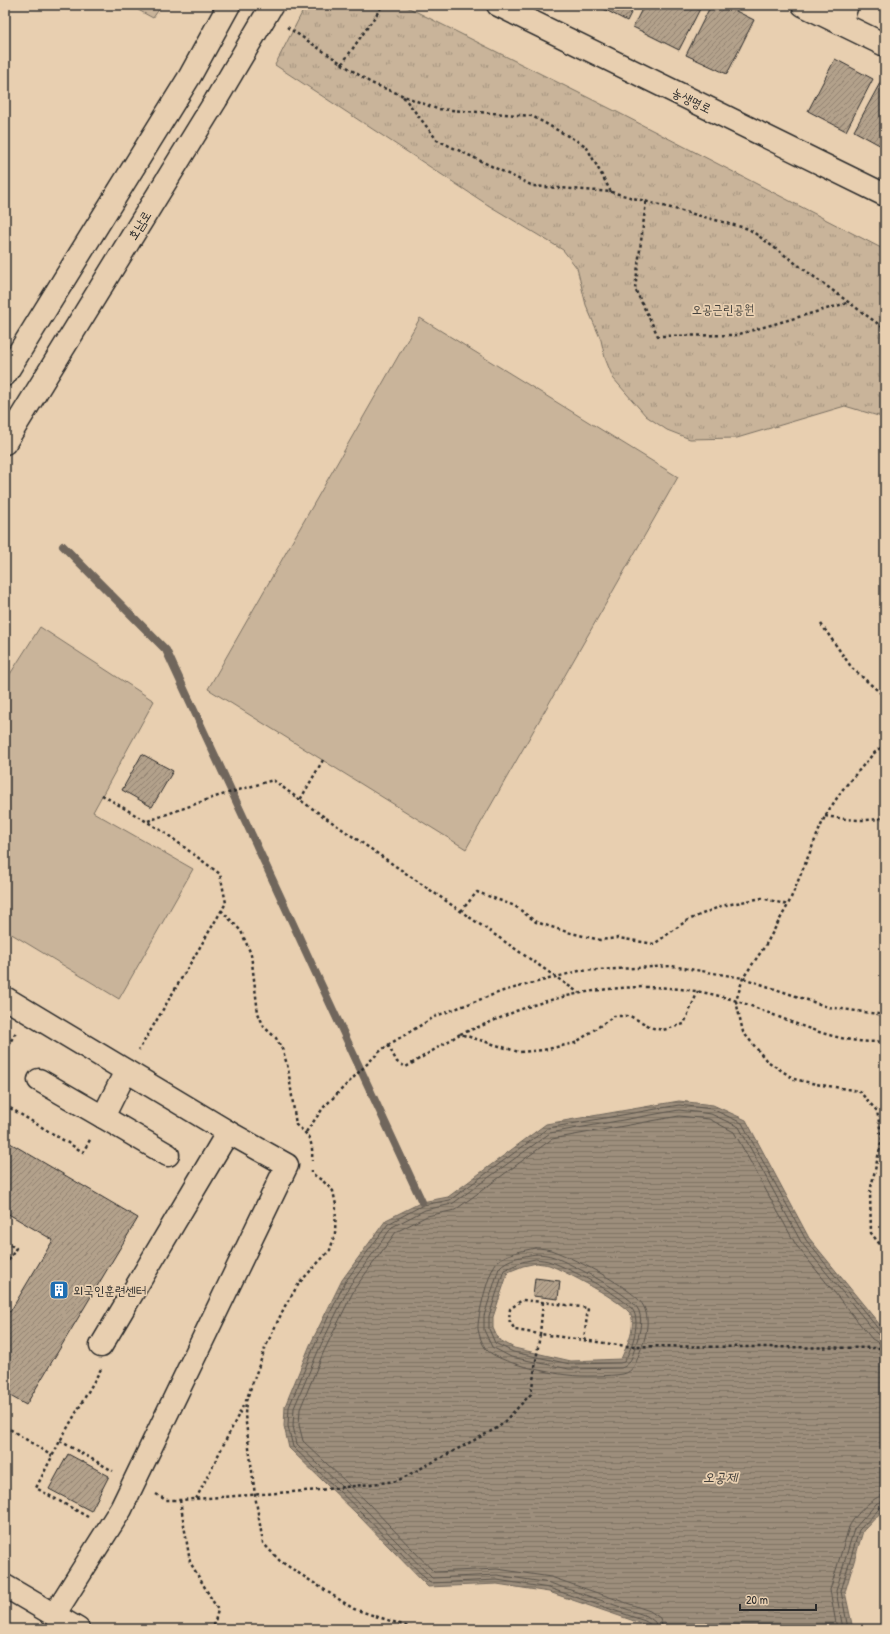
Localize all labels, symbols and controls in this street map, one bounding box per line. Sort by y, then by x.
street label: 농생명로 [669,83,715,117]
street label: 호남로 [123,207,155,243]
park label: 오공근린공원 [692,300,754,318]
building icon: 외국인훈련센터 [48,1279,70,1301]
place label: 외국인훈련센터 [73,1281,146,1299]
water label: 오공제 [703,1467,739,1486]
scale bar [740,1586,816,1612]
text: 20 m [746,1591,768,1608]

